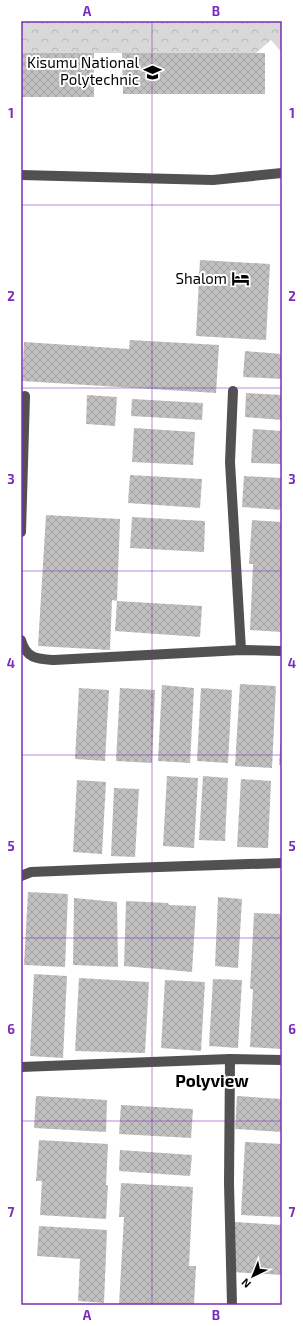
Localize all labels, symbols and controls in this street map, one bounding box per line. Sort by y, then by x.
text: A [83,3,92,19]
text: B [212,3,220,19]
place label: Kisumu National Polytechnic [27,53,140,88]
school or university icon: Kisumu National Polytechnic [142,62,162,82]
text: 1 [8,105,14,121]
text: 1 [289,105,295,121]
place label: Shalom [176,269,227,287]
hotel icon: Shalom [230,269,250,289]
text: 2 [7,288,15,304]
text: 2 [288,288,296,304]
text: 3 [7,471,15,487]
text: 3 [288,471,296,487]
text: 4 [7,655,15,671]
text: 4 [288,655,296,671]
text: 5 [7,838,15,854]
text: 5 [288,838,296,854]
text: 6 [7,1021,15,1037]
text: 6 [288,1021,296,1037]
district label: Polyview [175,1070,249,1091]
text: 7 [8,1204,15,1220]
text: 7 [289,1204,296,1220]
north arrow [233,1256,273,1296]
text: N [238,1276,253,1291]
text: A [83,1307,92,1323]
text: B [212,1307,220,1323]

